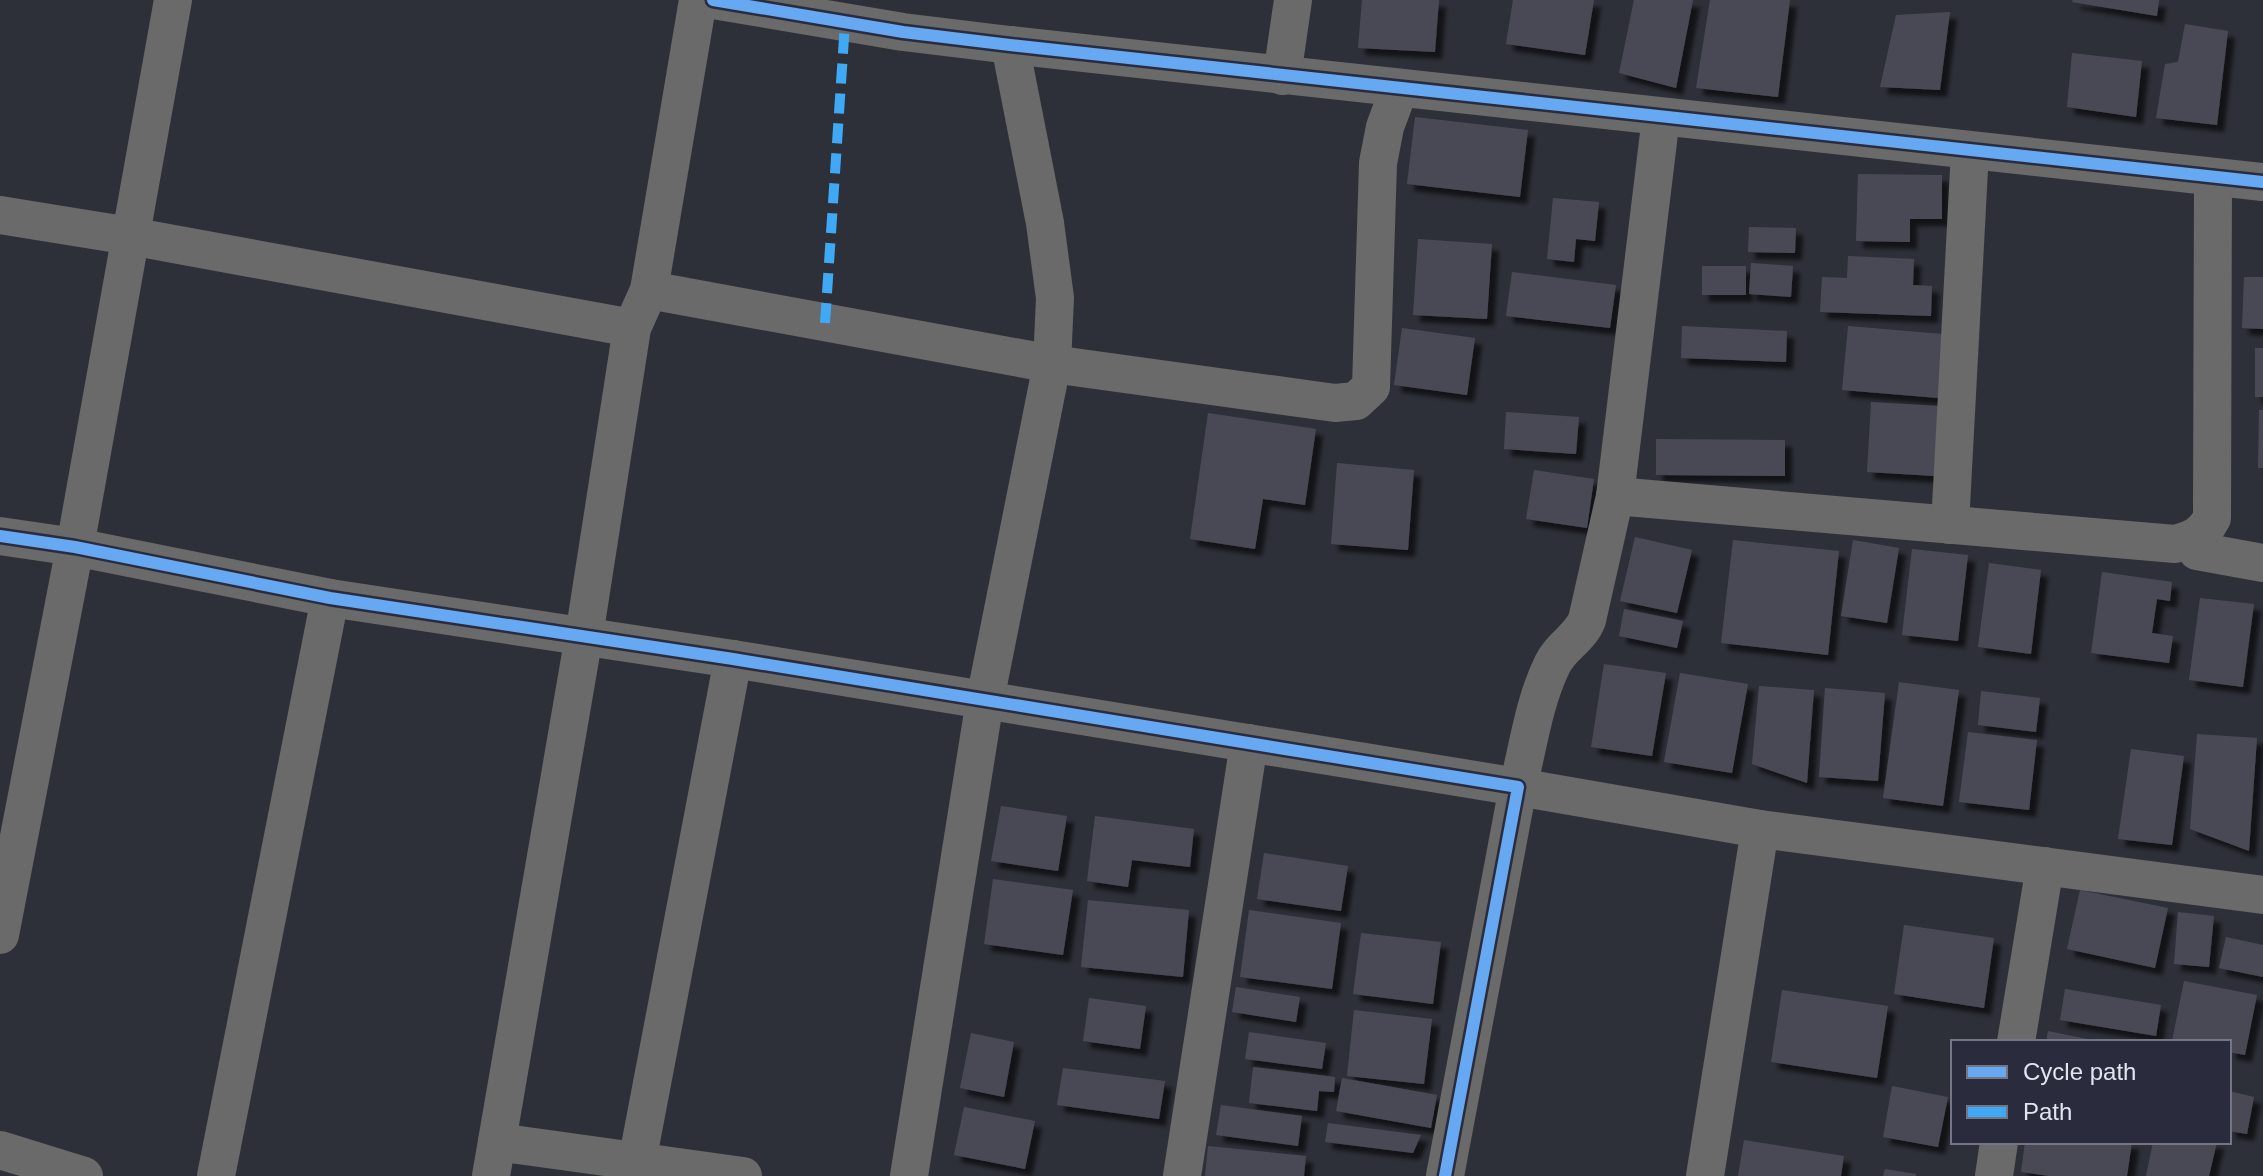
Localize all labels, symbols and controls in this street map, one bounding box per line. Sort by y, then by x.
legend [1951,1040,2231,1144]
text: Cycle path [2023,1058,2136,1085]
text: Path [2023,1098,2072,1125]

